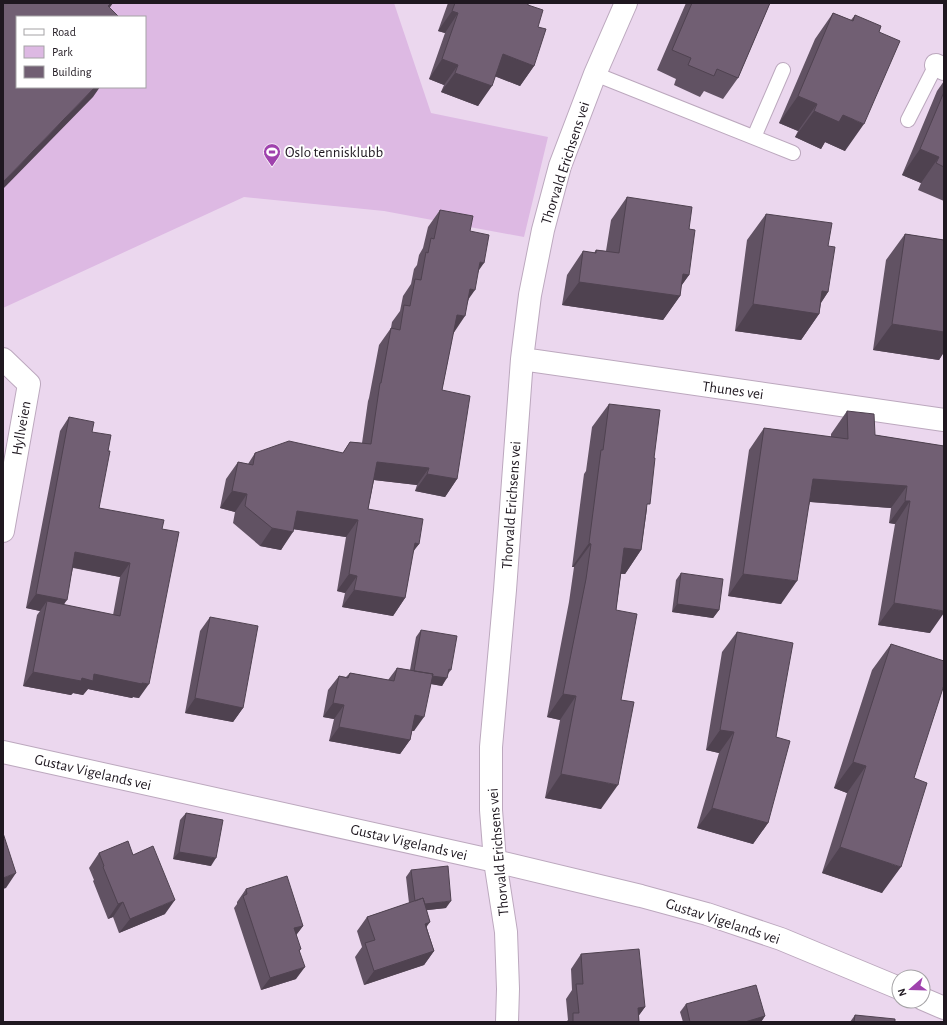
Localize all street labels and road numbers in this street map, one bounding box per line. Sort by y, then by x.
street label: Thorvald Erichsens vei [539,100,592,226]
street label: Thunes vei [701,379,765,402]
street label: Hyllveien [9,400,34,456]
street label: Thorvald Erichsens vei [500,441,523,570]
street label: Gustav Vigelands vei [33,752,153,793]
street label: Thorvald Erichsens vei [485,787,512,917]
street label: Gustav Vigelands vei [349,822,469,863]
street label: Gustav Vigelands vei [664,896,782,947]

